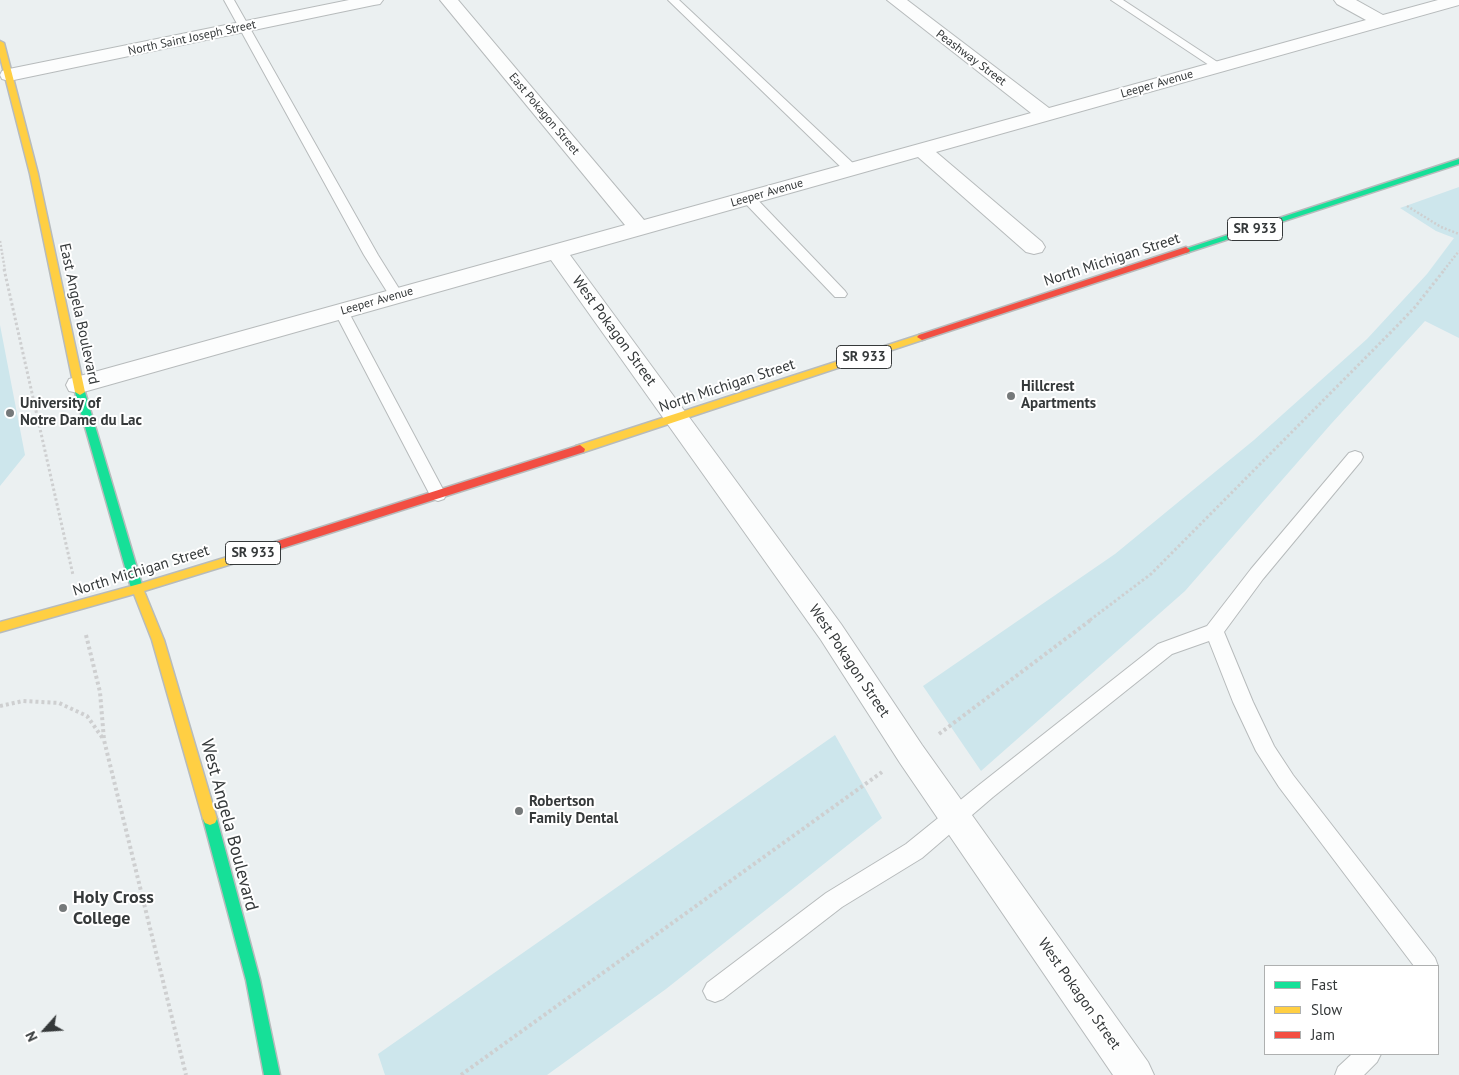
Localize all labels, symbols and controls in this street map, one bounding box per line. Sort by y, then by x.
street label: North Saint Joseph Street [127,17,257,59]
street label: Peashway Street [933,27,1009,89]
street label: Leeper Avenue [1119,67,1195,101]
street label: East Pokagon Street [506,70,582,158]
street label: Leeper Avenue [729,176,805,210]
road number: SR 933 [1228,218,1282,240]
street label: North Michigan Street [1042,230,1182,290]
street label: East Angela Boulevard [55,242,103,386]
street label: West Pokagon Street [568,272,660,390]
street label: Leeper Avenue [339,284,415,318]
road number: SR 933 [836,346,892,368]
street label: North Michigan Street [657,356,797,416]
place label: Hillcrest Apartments [1021,378,1096,413]
marker: Hillcrest Apartments [1005,390,1017,402]
place label: University of Notre Dame du Lac [20,395,142,430]
marker: University of Notre Dame du Lac [4,407,16,419]
street label: North Michigan Street [71,542,211,600]
road number: SR 933 [226,542,280,564]
street label: West Pokagon Street [805,601,893,721]
street label: West Angela Boulevard [196,737,262,913]
place label: Robertson Family Dental [529,793,618,828]
marker: Robertson Family Dental [513,805,525,817]
place label: Holy Cross College [73,887,154,930]
marker: Holy Cross College [57,902,69,914]
street label: West Pokagon Street [1034,935,1124,1053]
legend [1264,965,1439,1055]
text: Fast [1311,975,1338,994]
text: Slow [1311,1000,1342,1019]
north arrow [20,1005,70,1055]
text: Jam [1311,1025,1335,1044]
text: N [21,1029,42,1045]

